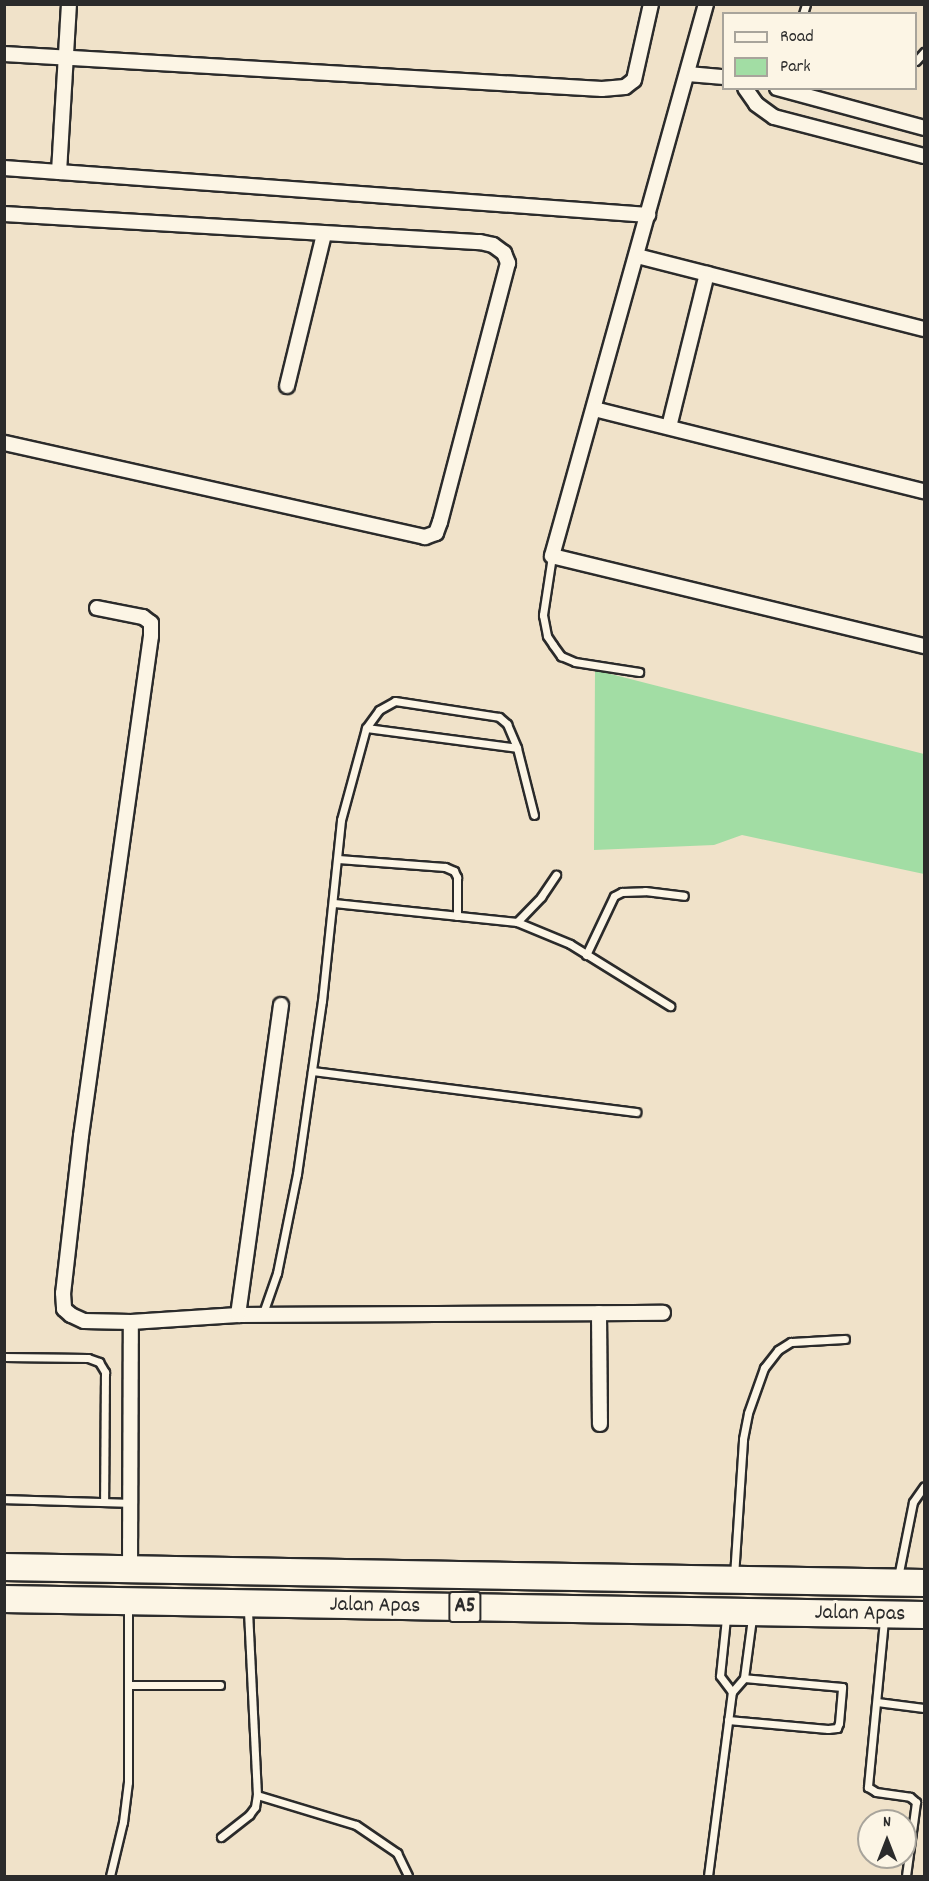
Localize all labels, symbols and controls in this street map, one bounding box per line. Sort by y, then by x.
legend [722,12,917,90]
text: Road [780,25,814,50]
text: Park [780,55,811,80]
road number: A5 [447,1589,483,1625]
street label: Jalan Apas [329,1592,421,1620]
street label: Jalan Apas [814,1600,906,1628]
north arrow [857,1809,917,1869]
text: N [883,1811,891,1834]

